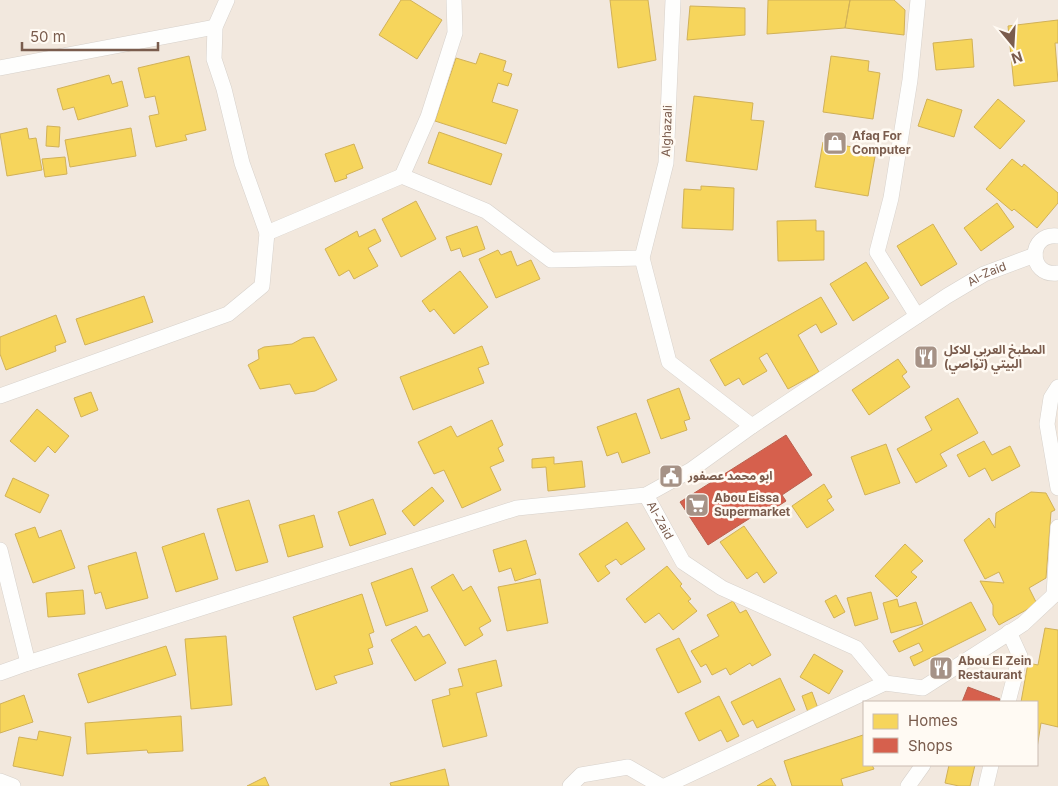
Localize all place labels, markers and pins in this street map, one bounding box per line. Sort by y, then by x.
place label: Afaq For Computer [852,128,911,157]
shop icon: Afaq For Computer [822,130,848,156]
place label: المطبخ العربي للاكل البيتي (تواصي) [944,342,1045,374]
restaurant icon: المطبخ العربي للاكل البيتي (تواصي) [913,344,939,370]
public building icon: ابو محمد عصفور [658,463,684,489]
place label: ابو محمد عصفور [687,468,773,483]
place label: Abou Eissa Supermarket [714,490,791,519]
supermarket icon: Abou Eissa Supermarket [684,492,710,518]
place label: Abou El Zein Restaurant [958,653,1031,682]
restaurant icon: Abou El Zein Restaurant [928,655,954,681]

